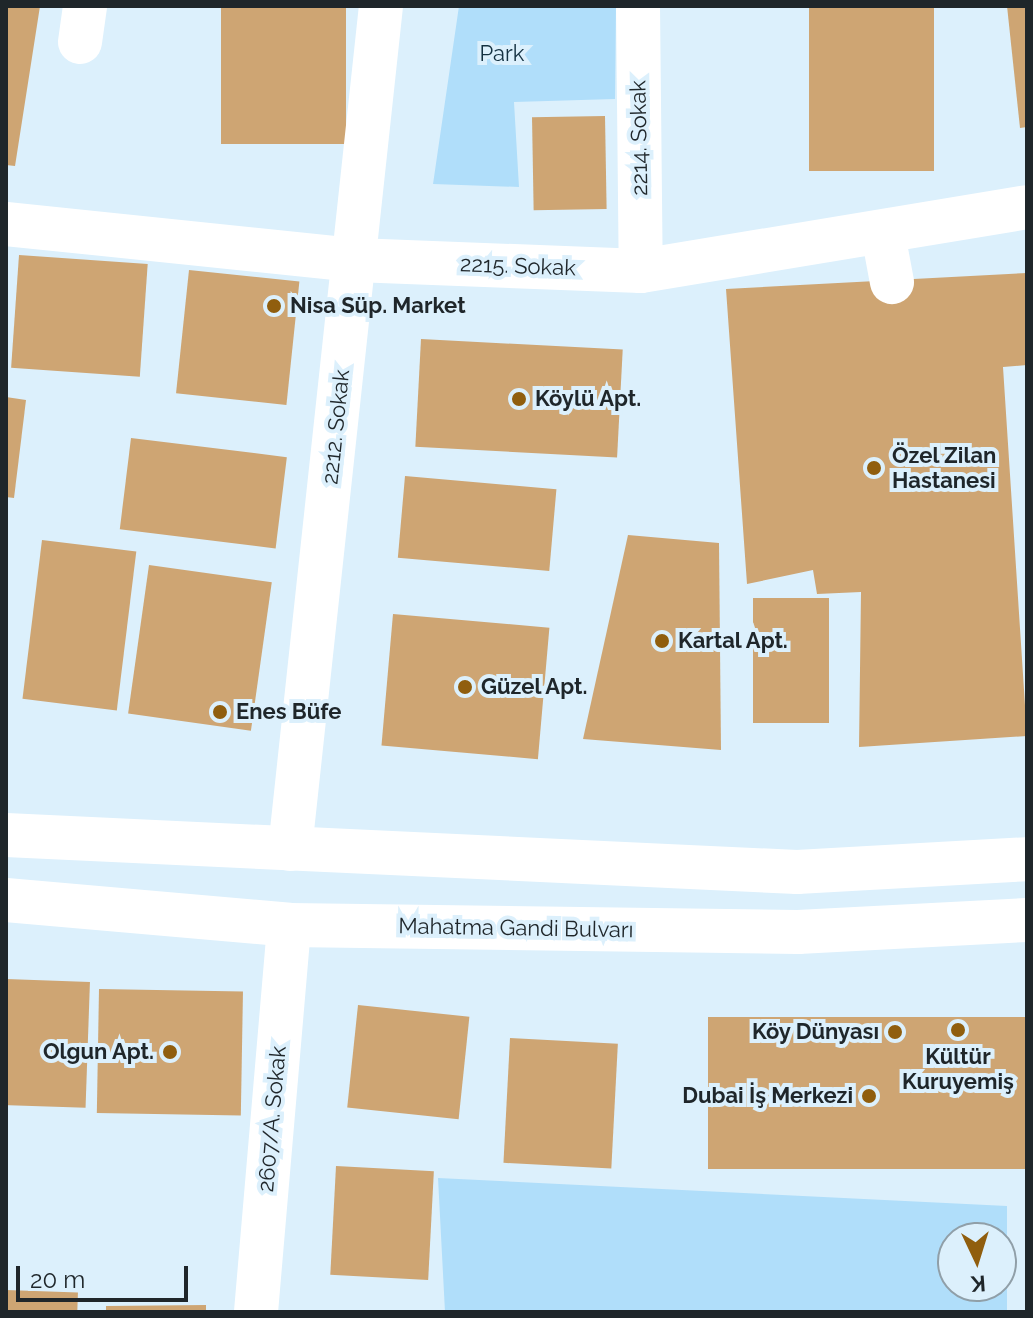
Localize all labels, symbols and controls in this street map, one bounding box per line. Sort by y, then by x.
park label: Park [480,41,524,67]
street label: 2214. Sokak [625,80,653,196]
street label: 2215. Sokak [460,251,576,281]
place label: Nisa Süp. Market [290,293,466,319]
marker: Nisa Süp. Market [265,297,283,315]
street label: 2212. Sokak [317,368,355,486]
place label: Köylü Apt. [535,386,642,412]
marker: Köylü Apt. [510,390,528,408]
place label: Özel Zilan Hastanesi [892,442,997,494]
marker: Özel Zilan Hastanesi [863,457,885,479]
place label: Kartal Apt. [678,628,789,654]
marker: Kartal Apt. [653,632,671,650]
place label: Güzel Apt. [481,674,589,700]
marker: Güzel Apt. [456,678,474,696]
place label: Enes Büfe [236,699,341,725]
marker: Enes Büfe [211,703,229,721]
street label: Mahatma Gandi Bulvarı [398,913,634,943]
place label: Köy Dünyası [751,1019,879,1045]
marker: Kültür Kuruyemiş [949,1021,967,1039]
marker: Köy Dünyası [886,1023,904,1041]
place label: Olgun Apt. [42,1039,154,1065]
marker: Olgun Apt. [161,1043,179,1061]
place label: Kültür Kuruyemiş [902,1043,1014,1094]
street label: 2607/A. Sokak [252,1045,292,1193]
place label: Dubai İş Merkezi [682,1083,853,1109]
marker: Dubai İş Merkezi [860,1087,878,1105]
north arrow [937,1222,1017,1302]
scale bar [20,1250,192,1300]
text: 20 m [30,1265,85,1294]
text: K [970,1270,987,1297]

